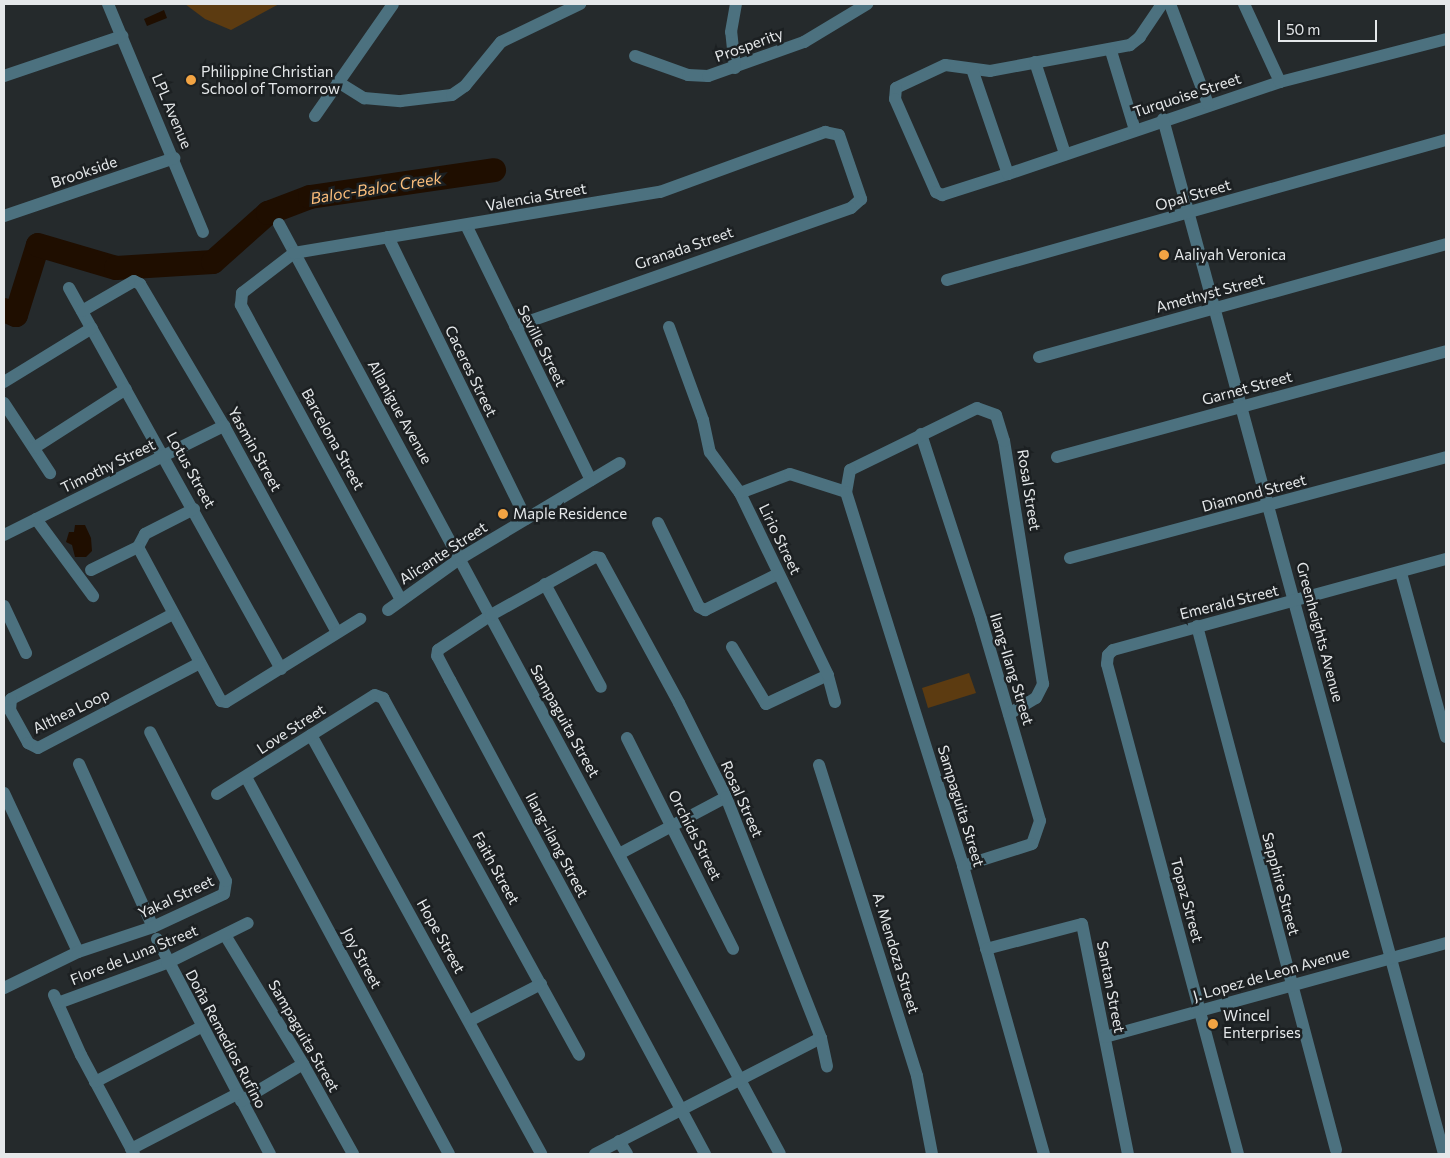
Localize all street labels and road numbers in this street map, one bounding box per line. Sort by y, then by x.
street label: Prosperity [712,24,786,66]
street label: Turquoise Street [1131,69,1243,121]
street label: LPL Avenue [148,71,196,151]
street label: Brookside [49,152,119,192]
street label: Opal Street [1153,176,1233,214]
street label: Valencia Street [484,179,588,215]
street label: Granada Street [632,223,736,273]
street label: Amethyst Street [1154,270,1266,316]
street label: Seville Street [514,302,570,390]
street label: Caceres Street [441,322,501,420]
street label: Allanigue Avenue [364,357,436,467]
street label: Garnet Street [1200,367,1294,409]
street label: Barcelona Street [298,385,368,493]
street label: Yasmin Street [224,404,286,494]
street label: Lotus Street [163,429,219,511]
street label: Timothy Street [58,435,158,497]
street label: Rosal Street [1014,448,1044,532]
street label: Diamond Street [1200,470,1308,516]
street label: Lirio Street [755,501,805,577]
street label: Alicante Street [396,518,490,588]
street label: Greenheights Avenue [1293,560,1347,704]
street label: Emerald Street [1178,581,1280,623]
street label: Ilang-Ilang Street [986,611,1038,727]
street label: Sampaguita Street [527,662,603,780]
street label: Althea Loop [30,685,112,737]
street label: Love Street [253,700,329,758]
street label: Sampaguita Street [934,743,988,869]
street label: Rosal Street [717,758,767,840]
street label: Orchids Street [665,787,725,883]
street label: Ilang-ilang Street [522,790,592,900]
street label: Faith Street [469,829,523,907]
street label: Sapphire Street [1259,831,1303,937]
street label: Topaz Street [1167,856,1207,944]
street label: Yakal Street [135,872,217,922]
street label: A. Mendoza Street [869,890,923,1016]
street label: Hope Street [413,896,469,976]
street label: Flore de Luna Street [68,921,200,989]
street label: Joy Street [339,925,385,991]
street label: Santan Street [1093,940,1129,1034]
street label: J. Lopez de Leon Avenue [1191,943,1351,1005]
street label: Doña Remedios Rufino [182,967,270,1111]
street label: Sampaguita Street [265,977,343,1095]

